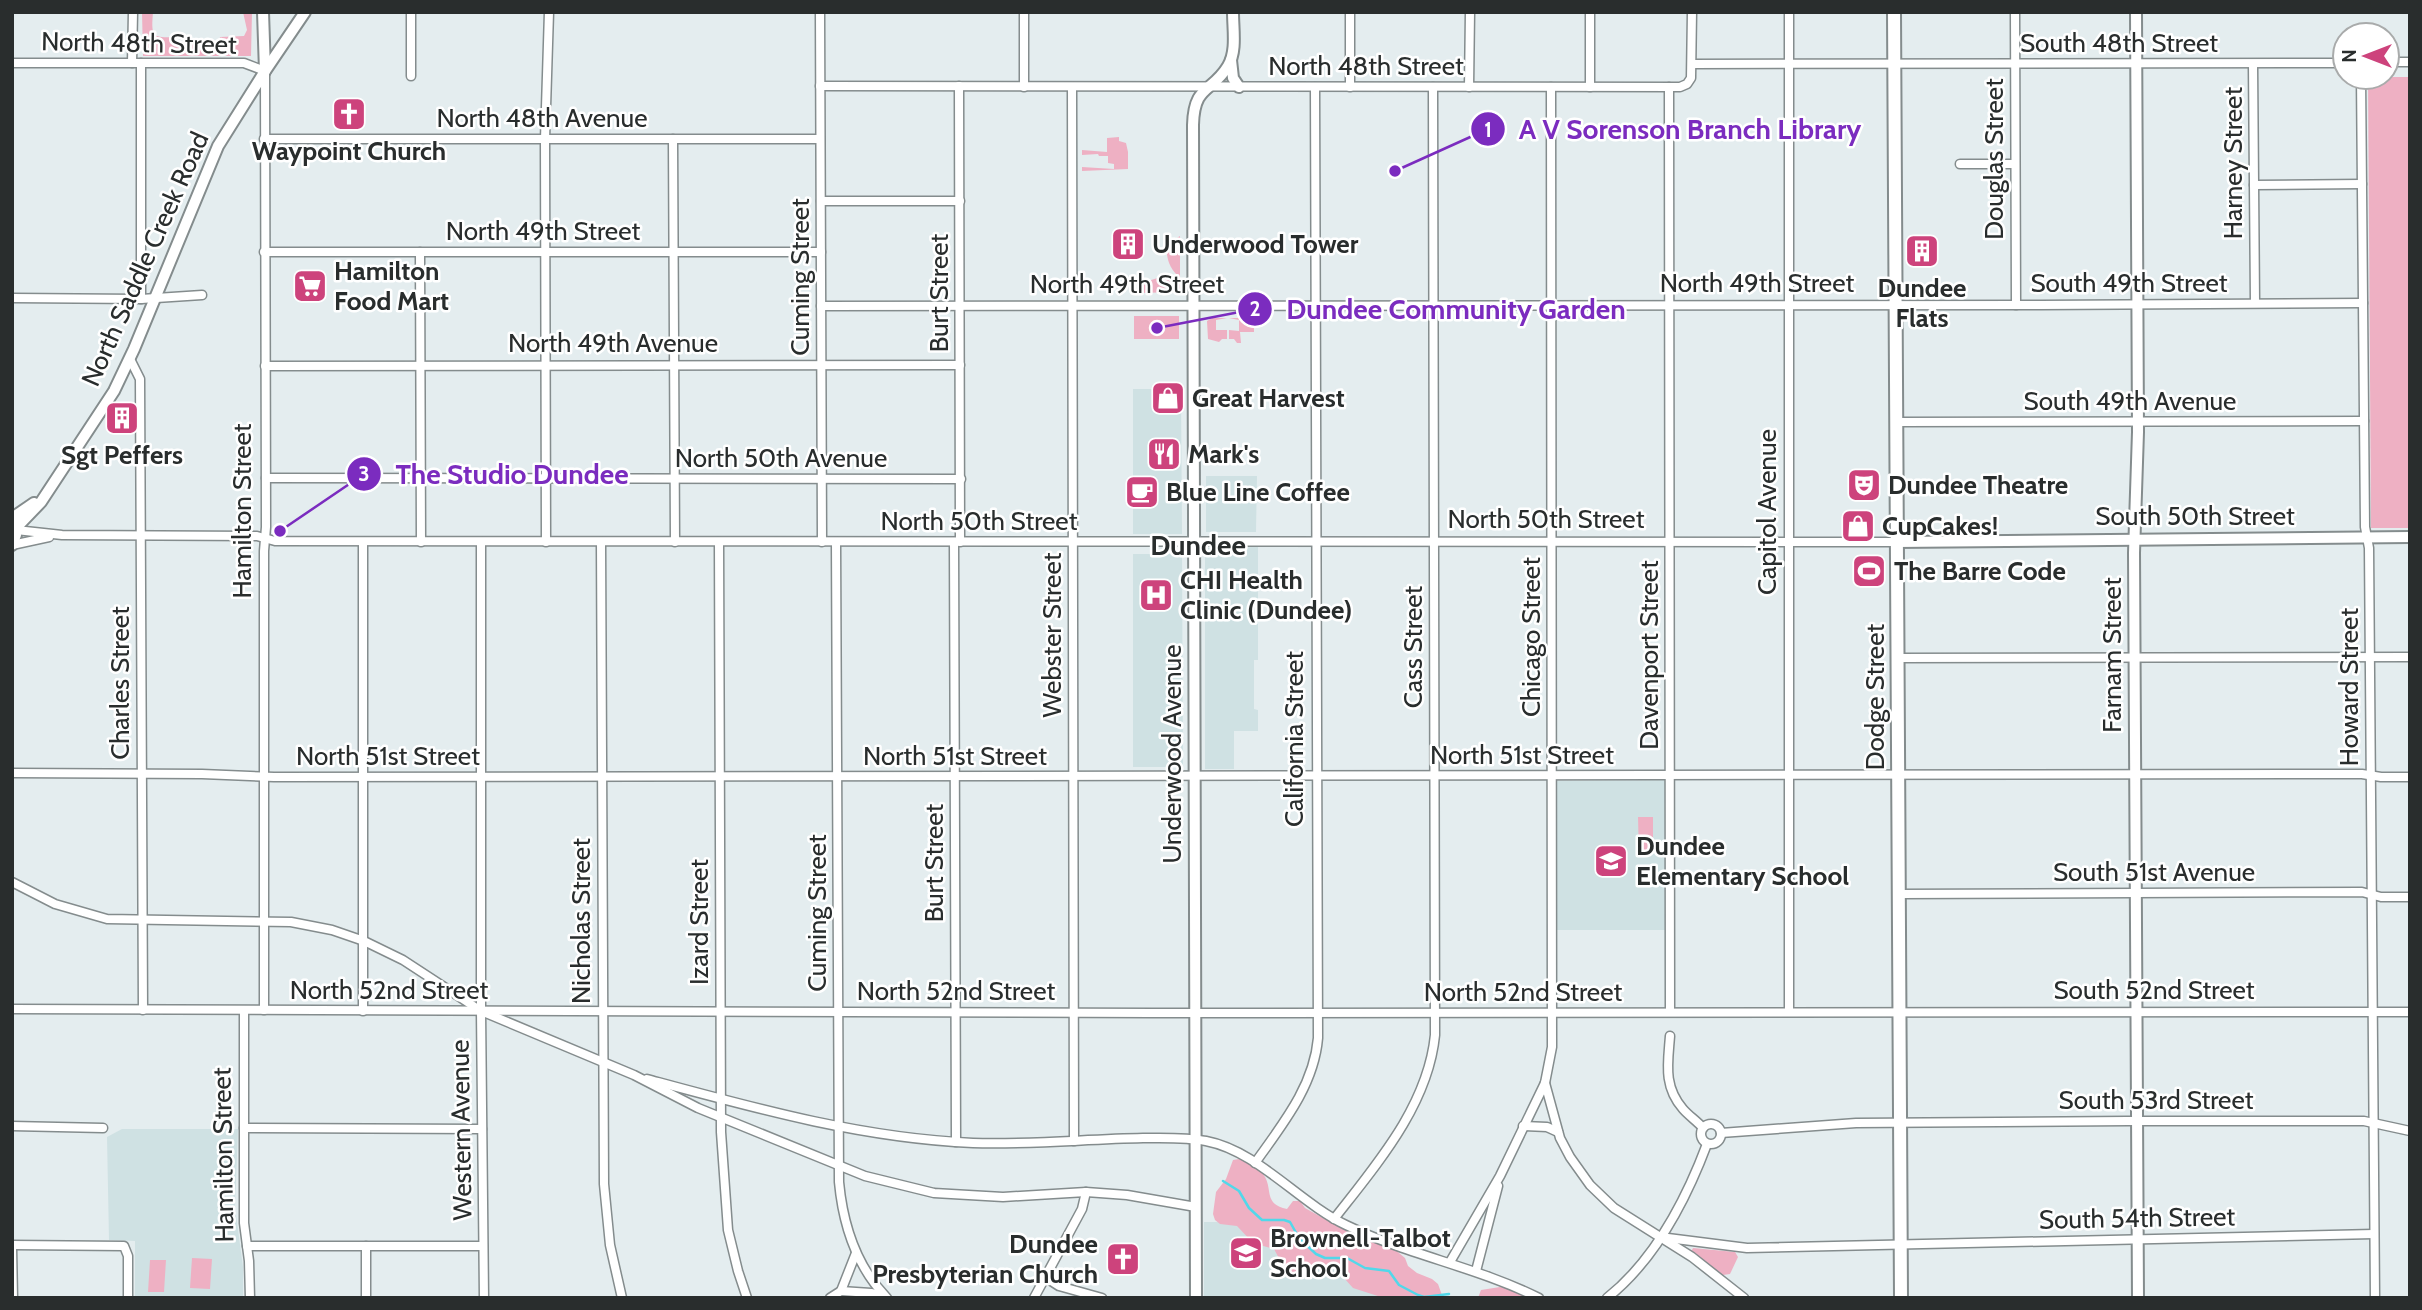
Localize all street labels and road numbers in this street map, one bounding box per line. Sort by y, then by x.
street label: North 48th Street [41,25,237,61]
street label: South 48th Street [2020,27,2218,59]
street label: North 48th Street [1268,50,1464,82]
street label: Douglas Street [1978,78,2010,240]
street label: Harney Street [2217,87,2249,239]
street label: North 48th Avenue [436,102,648,134]
street label: North Saddle Creek Road [74,127,216,391]
street label: Cuming Street [784,198,816,356]
street label: North 49th Street [446,215,640,247]
street label: Burt Street [923,233,955,352]
street label: North 49th Street [1660,267,1854,299]
street label: South 49th Street [2030,267,2228,299]
street label: North 49th Street [1030,268,1224,300]
street label: North 49th Avenue [508,327,718,359]
street label: South 49th Avenue [2024,385,2236,417]
street label: Hamilton Street [226,423,258,599]
street label: Capitol Avenue [1751,429,1783,595]
street label: North 50th Avenue [675,442,887,474]
street label: South 50th Street [2095,500,2295,532]
street label: North 50th Street [1448,503,1645,535]
street label: North 50th Street [881,505,1078,537]
street label: Webster Street [1036,552,1068,717]
street label: Chicago Street [1515,557,1547,717]
street label: Davenport Street [1633,560,1665,750]
street label: Farnam Street [2096,577,2128,733]
street label: Cass Street [1397,585,1429,708]
street label: Charles Street [104,606,136,760]
street label: Howard Street [2333,608,2365,766]
street label: Dodge Street [1859,624,1891,770]
street label: Underwood Avenue [1156,645,1188,863]
street label: California Street [1278,651,1310,827]
street label: North 51st Street [1430,739,1614,771]
street label: North 51st Street [296,740,480,772]
street label: North 51st Street [863,740,1047,772]
street label: Burt Street [918,803,950,922]
street label: Cuming Street [801,834,833,992]
street label: Nicholas Street [565,838,597,1004]
street label: South 51st Avenue [2053,856,2255,888]
street label: Izard Street [683,859,715,985]
street label: North 52nd Street [290,974,488,1006]
street label: South 52nd Street [2053,974,2255,1006]
street label: North 52nd Street [857,975,1055,1007]
street label: North 52nd Street [1424,976,1622,1008]
street label: Western Avenue [443,1039,479,1221]
street label: Hamilton Street [205,1067,241,1243]
street label: South 53rd Street [2059,1084,2254,1116]
street label: South 54th Street [2039,1200,2236,1236]

